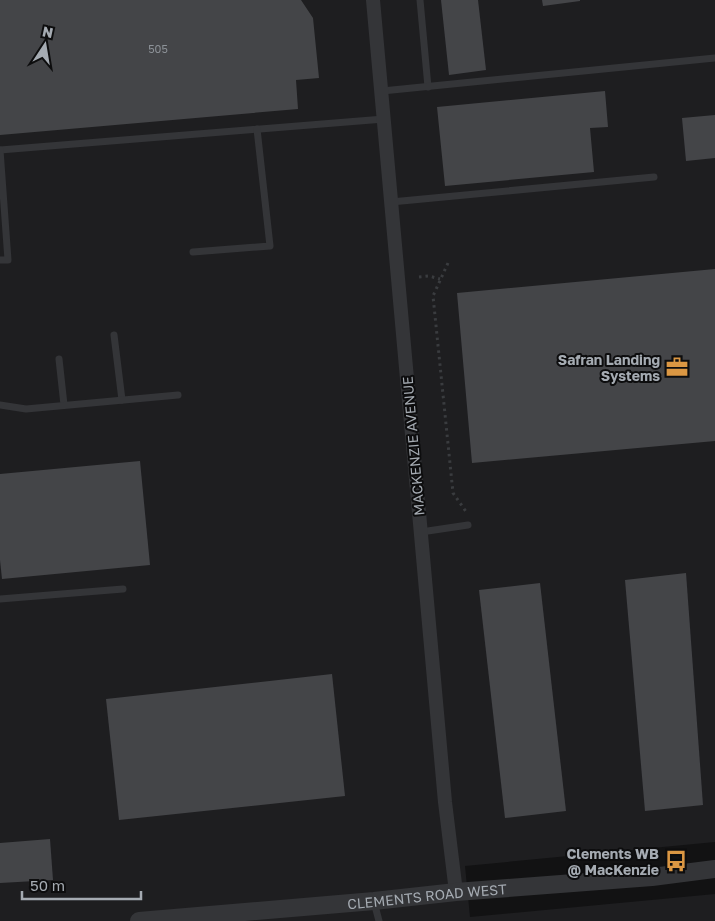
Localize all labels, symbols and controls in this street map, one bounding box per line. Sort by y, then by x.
north arrow [20,20,70,70]
text: N [41,22,55,41]
house number: 505 [148,42,168,55]
place label: Safran Landing Systems [558,351,660,384]
office icon: Safran Landing Systems [664,354,690,380]
street label: MACKENZIE AVENUE [398,376,428,516]
place label: Clements WB @ MacKenzie [566,845,659,878]
bus stop icon: Clements WB @ MacKenzie [663,848,689,874]
scale bar [22,868,141,900]
text: 50 m [30,876,65,894]
street label: CLEMENTS ROAD WEST [346,880,508,912]

